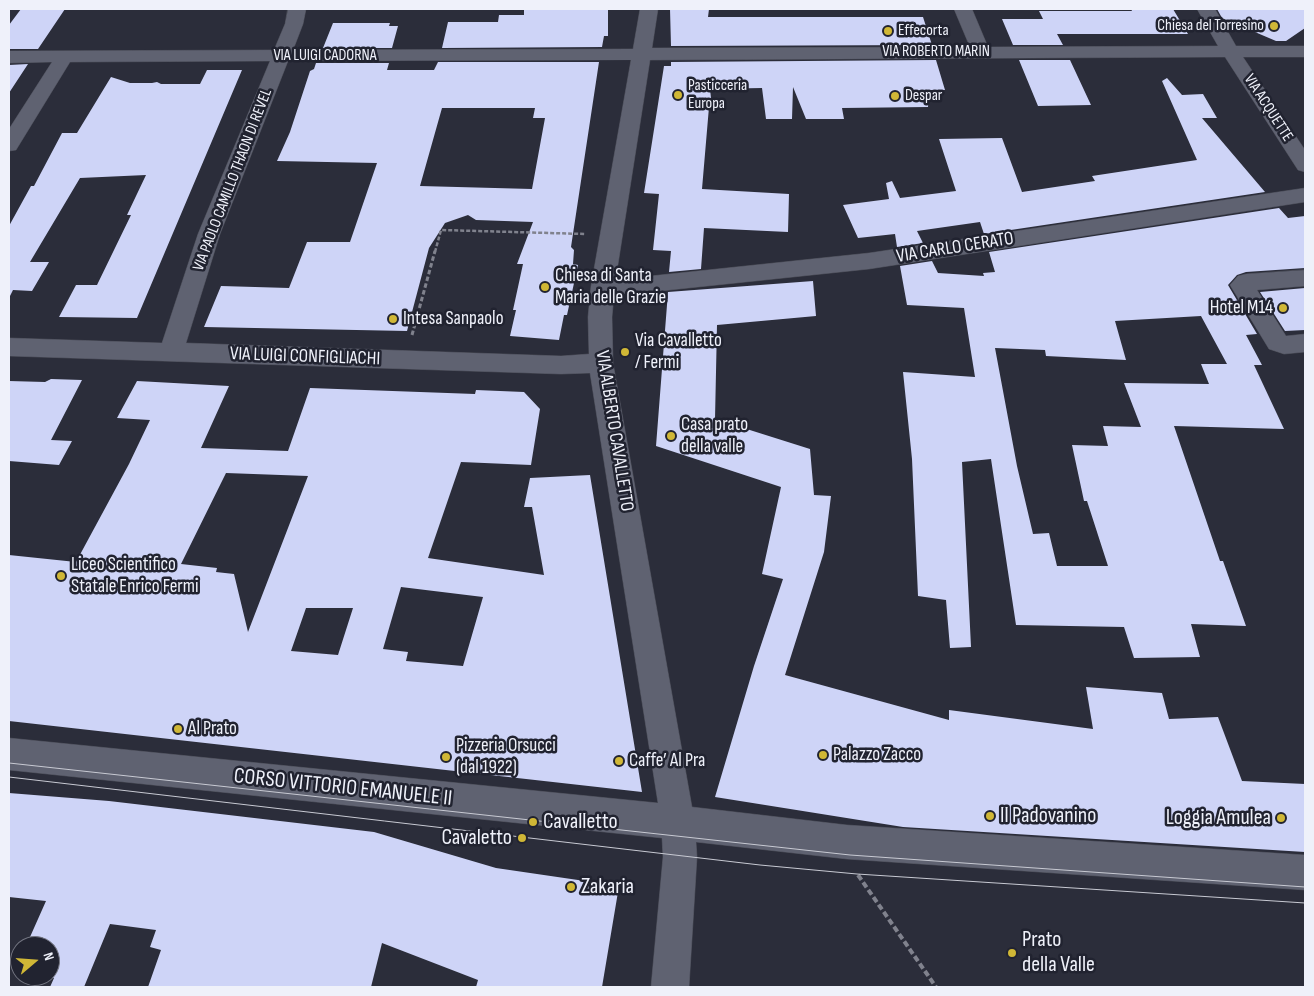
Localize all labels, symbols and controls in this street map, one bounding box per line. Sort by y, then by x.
place label: Chiesa del Torresino [1157,16,1264,36]
marker: Chiesa del Torresino [1268,20,1280,32]
place label: Effecorta [898,21,949,41]
marker: Effecorta [882,25,894,37]
street label: VIA ROBERTO MARIN [882,42,990,62]
street label: VIA LUIGI CADORNA [273,46,377,66]
street label: VIA ACQUETTE [1239,71,1297,145]
place label: Pasticceria Europa [688,76,747,114]
street label: VIA PAOLO CAMILLO THAON DI REVEL [189,86,277,274]
place label: Despar [905,86,942,106]
marker: Pasticceria Europa [672,89,684,101]
marker: Despar [889,90,901,102]
street label: VIA CARLO CERATO [895,227,1015,269]
place label: Chiesa di Santa Maria delle Grazie [555,265,666,309]
marker: Chiesa di Santa Maria delle Grazie [539,281,551,293]
place label: Hotel M14 [1210,297,1273,319]
marker: Hotel M14 [1277,302,1289,314]
place label: Intesa Sanpaolo [403,308,504,330]
marker: Intesa Sanpaolo [387,313,399,325]
place label: Via Cavalletto / Fermi [635,330,722,374]
street label: VIA LUIGI CONFIGLIACHI [229,343,381,371]
marker: Via Cavalletto / Fermi [619,346,631,358]
street label: VIA ALBERTO CAVALLETTO [590,349,638,513]
place label: Casa prato della valle [681,414,748,458]
marker: Casa prato della valle [665,430,677,442]
place label: Liceo Scientifico Statale Enrico Fermi [71,554,198,598]
marker: Liceo Scientifico Statale Enrico Fermi [55,570,67,582]
place label: Al Prato [188,718,237,740]
marker: Al Prato [172,723,184,735]
place label: Pizzeria Orsucci (dal 1922) [456,735,556,779]
place label: Palazzo Zacco [833,744,921,766]
marker: Palazzo Zacco [817,749,829,761]
place label: Caffe’ Al Pra [629,750,705,772]
marker: Pizzeria Orsucci (dal 1922) [440,751,452,763]
marker: Caffe’ Al Pra [613,755,625,767]
street label: CORSO VITTORIO EMANUELE II [233,763,453,813]
place label: Il Padovanino [1000,803,1096,829]
place label: Loggia Amulea [1166,805,1271,831]
place label: Cavalletto [543,809,618,835]
marker: Il Padovanino [984,810,996,822]
marker: Loggia Amulea [1275,812,1287,824]
marker: Cavalletto [527,816,539,828]
place label: Cavaletto [442,825,512,851]
marker: Cavaletto [516,832,528,844]
place label: Zakaria [581,874,634,900]
marker: Zakaria [565,881,577,893]
place label: Prato della Valle [1022,927,1095,978]
north arrow [10,936,60,986]
marker: Prato della Valle [1006,947,1018,959]
text: N [40,950,58,963]

